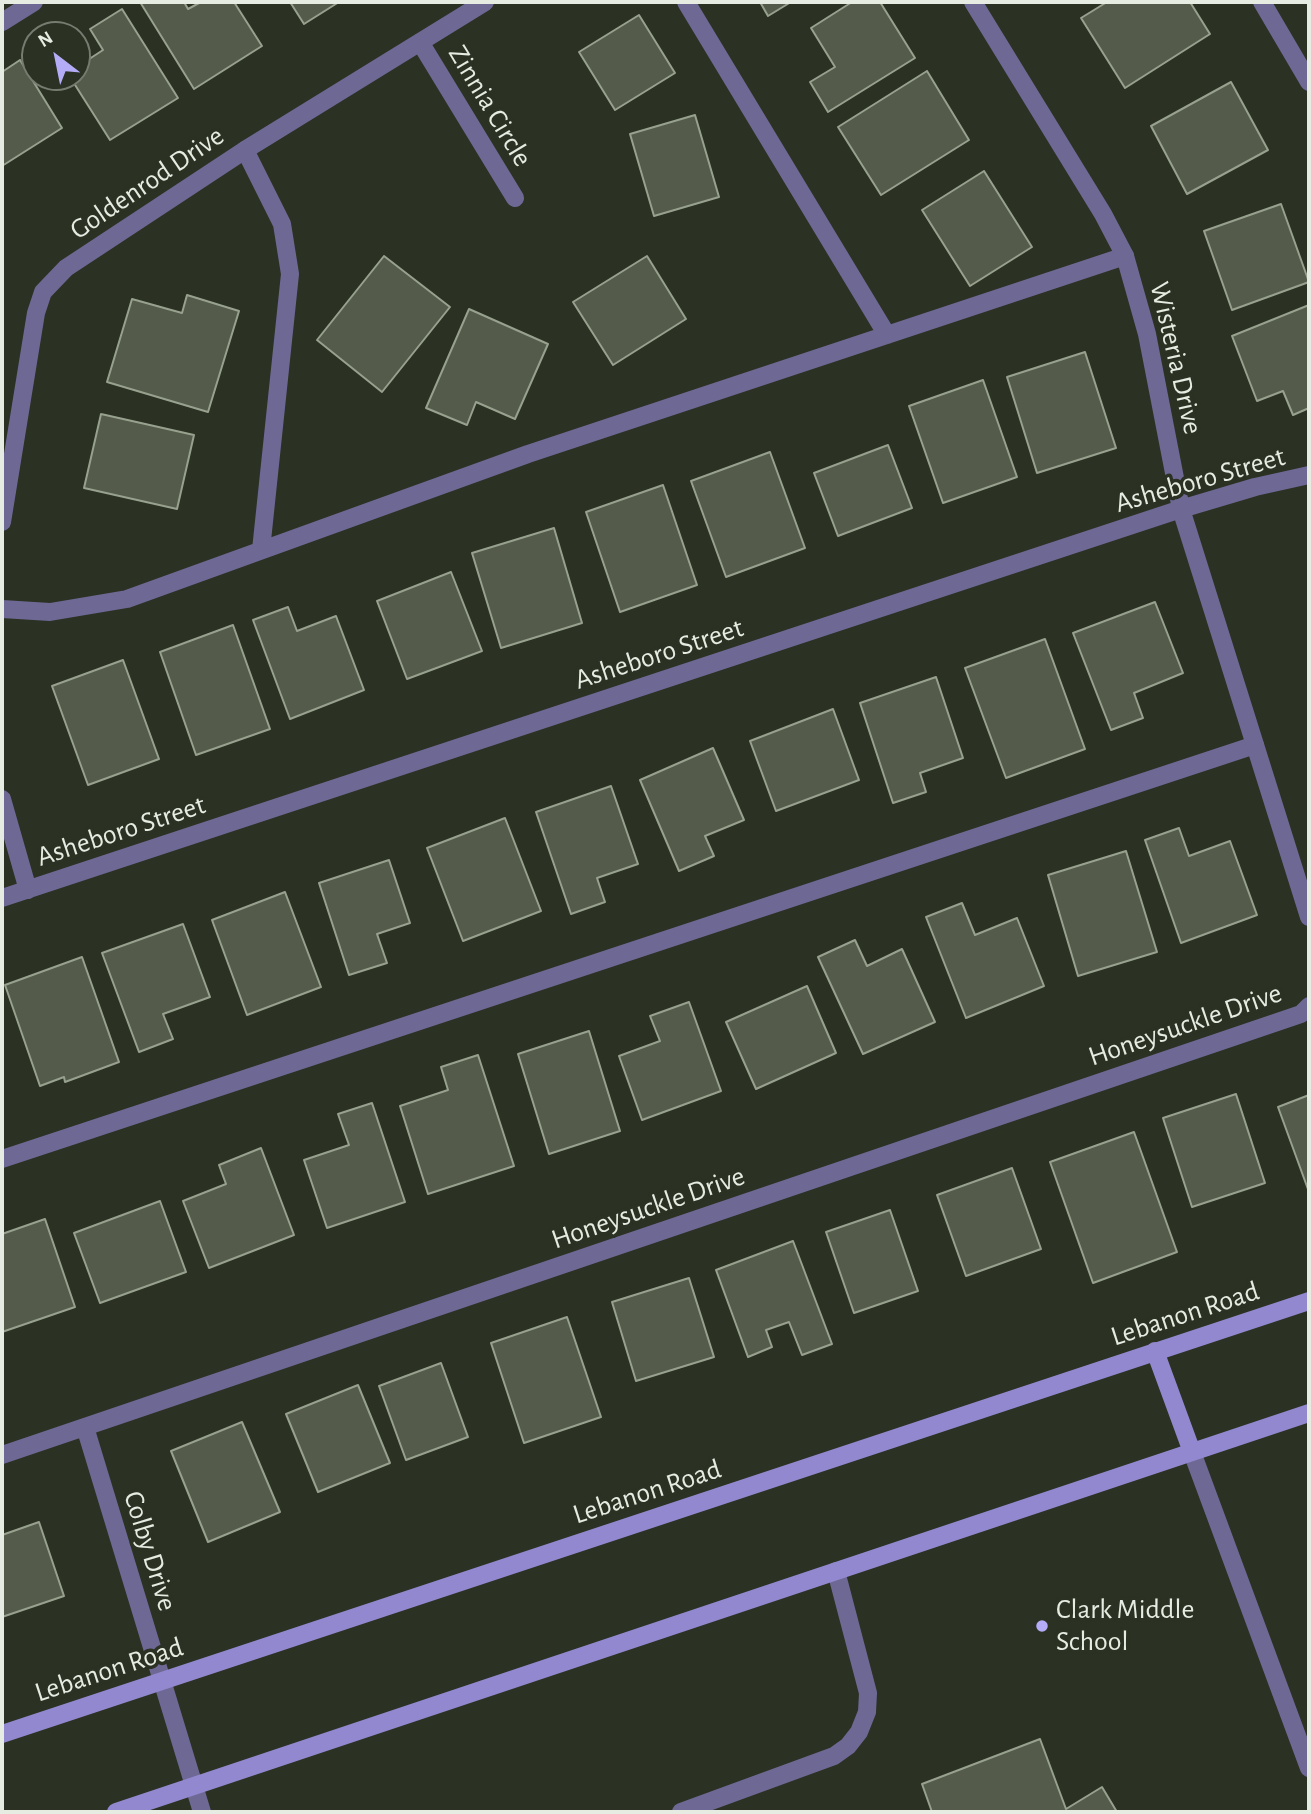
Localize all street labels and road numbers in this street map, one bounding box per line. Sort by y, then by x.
street label: Zinnia Circle [441,39,539,173]
street label: Goldenrod Drive [64,119,230,247]
street label: Wisteria Drive [1142,279,1210,437]
street label: Asheboro Street [1111,440,1289,520]
street label: Asheboro Street [571,611,747,697]
street label: Asheboro Street [33,788,209,874]
street label: Honeysuckle Drive [1084,976,1286,1074]
street label: Honeysuckle Drive [547,1159,749,1257]
street label: Lebanon Road [1107,1274,1263,1354]
street label: Lebanon Road [569,1452,725,1532]
street label: Colby Drive [116,1487,184,1615]
street label: Lebanon Road [31,1630,187,1710]

